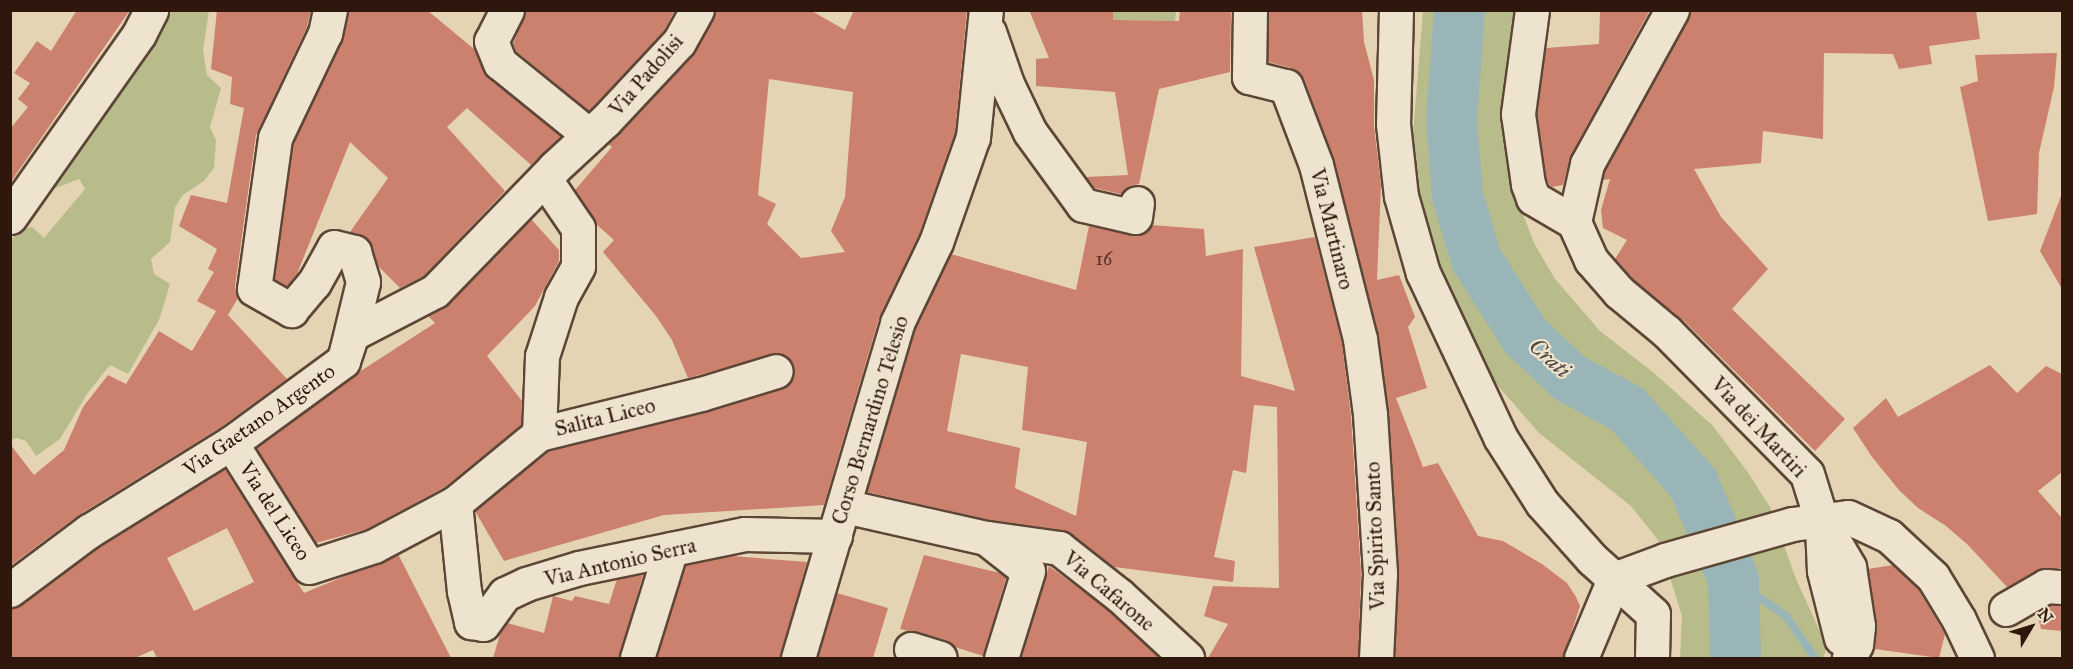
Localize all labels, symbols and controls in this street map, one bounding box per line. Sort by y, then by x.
street label: Via Padolisi [604,29,688,121]
street label: Via Martinaro [1305,166,1359,292]
house number: 16 [1096,248,1112,270]
street label: Corso Bernardino Telesio [826,313,914,527]
water label: Crati [1524,333,1576,383]
street label: Via Gaetano Argento [178,358,340,482]
street label: Via dei Martiri [1706,371,1812,483]
street label: Salita Liceo [552,392,658,442]
street label: Via del Liceo [234,457,316,565]
street label: Via Spirito Santo [1360,461,1390,611]
street label: Via Antonio Serra [542,532,698,592]
street label: Via Cafarone [1058,546,1160,636]
north arrow [2001,597,2061,657]
text: N [2034,604,2057,627]

